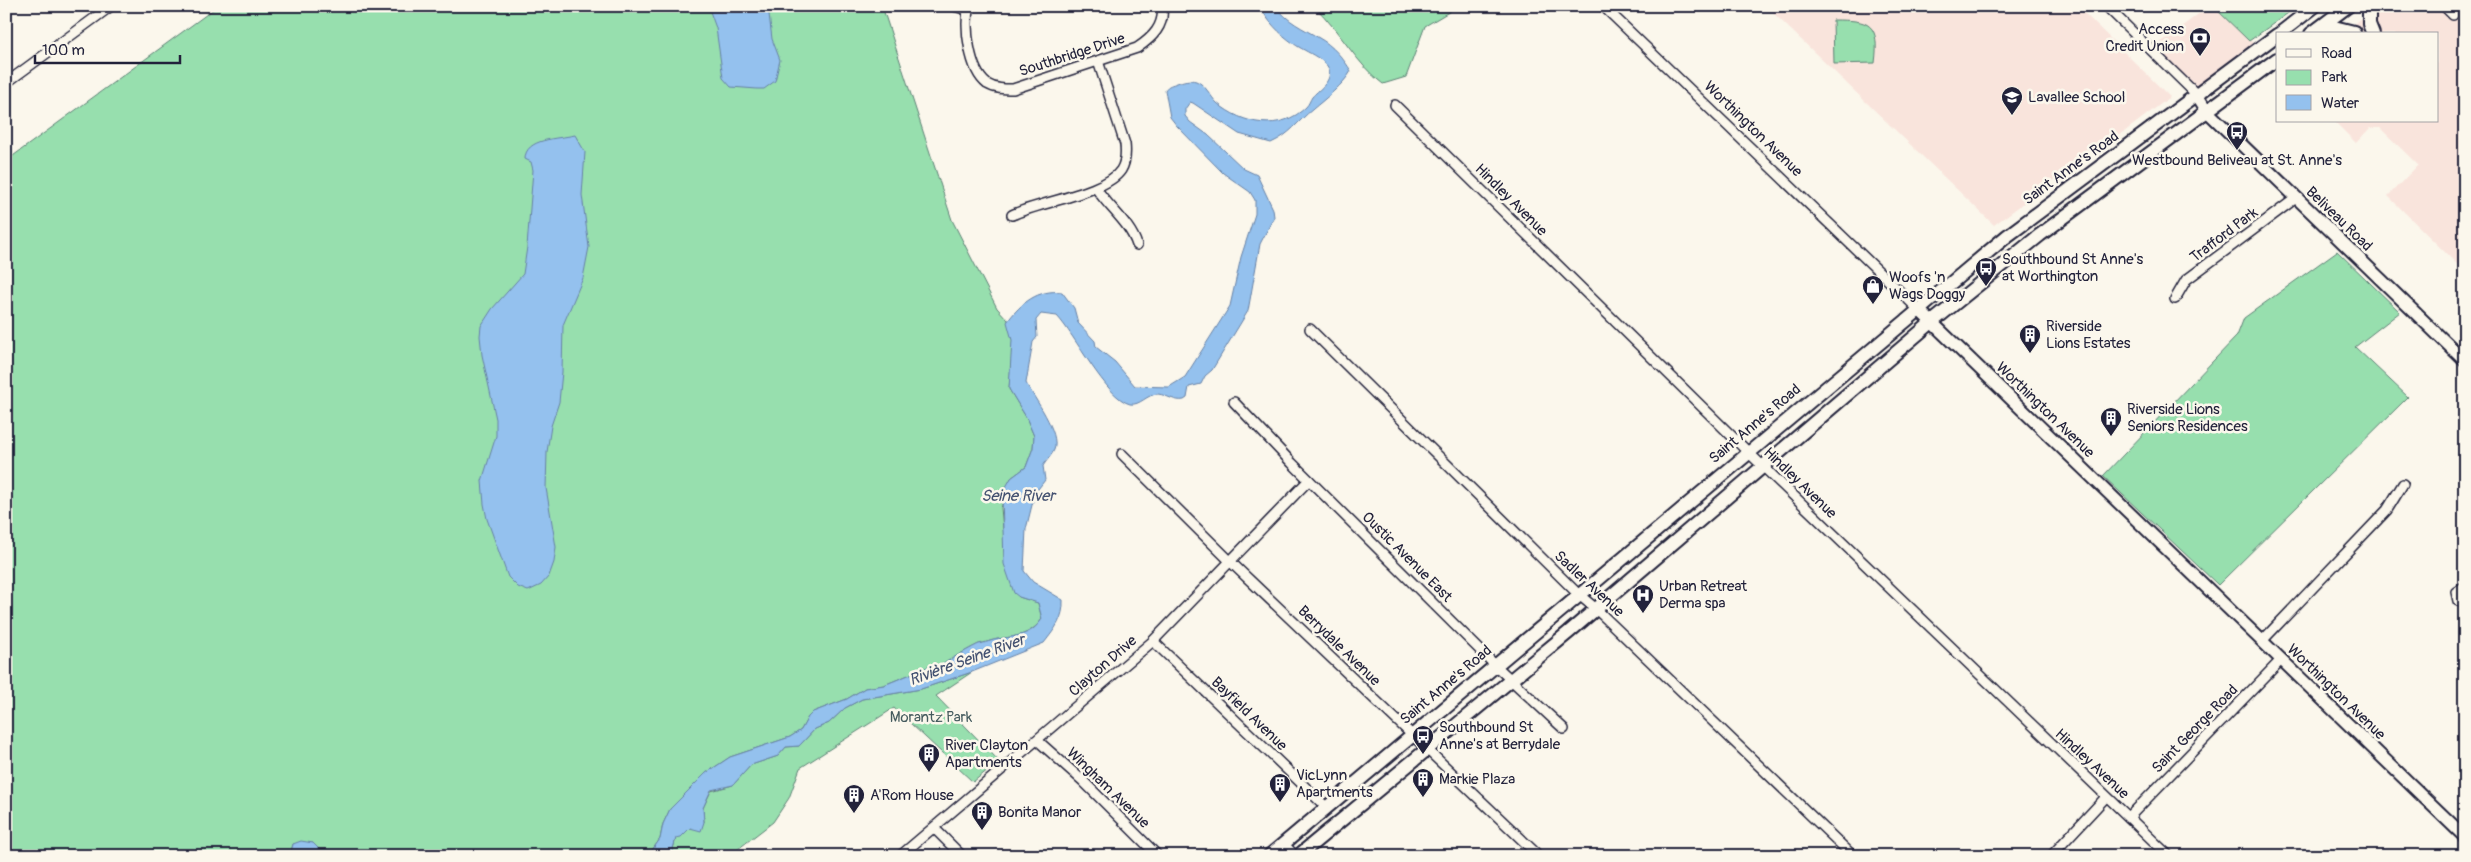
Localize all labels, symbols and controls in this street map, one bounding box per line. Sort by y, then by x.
place label: Access Credit Union [2105,20,2184,56]
bank icon: Access Credit Union [2188,26,2212,57]
street label: Southbridge Drive [1017,29,1128,81]
scale bar [35,32,180,64]
legend [2276,32,2438,122]
text: 100 m [42,41,85,60]
text: Road [2321,44,2352,63]
text: Park [2321,68,2348,87]
street label: Worthington Avenue [1700,77,1807,181]
school or university icon: Lavallee School [2000,85,2024,116]
place label: Lavallee School [2028,88,2125,107]
text: Water [2321,94,2360,113]
bus stop icon: Westbound Beliveau at St. Anne's [2225,120,2249,151]
street label: Saint Anne's Road [2019,127,2123,209]
place label: Westbound Beliveau at St. Anne's [2132,151,2342,170]
street label: Hindley Avenue [1471,160,1552,241]
street label: Beliveau Road [2302,183,2376,255]
street label: Trafford Park [2186,203,2262,267]
place label: Southbound St Anne's at Worthington [2002,250,2144,286]
bus stop icon: Southbound St Anne's at Worthington [1974,256,1998,287]
place label: Woofs 'n Wags Doggy [1889,268,1966,304]
shop icon: Woofs 'n Wags Doggy [1861,274,1885,305]
place label: Riverside Lions Estates [2046,317,2131,353]
building icon: Riverside Lions Estates [2018,323,2042,354]
street label: Worthington Avenue [1992,358,2099,462]
street label: Saint Anne's Road [1705,380,1805,468]
place label: Riverside Lions Seniors Residences [2127,400,2248,436]
building icon: Riverside Lions Seniors Residences [2099,406,2123,437]
street label: Hindley Avenue [1759,443,1841,523]
water label: Seine River [981,486,1057,506]
street label: Oustic Avenue East [1358,508,1457,607]
street label: Sadler Avenue [1550,547,1628,622]
place label: Urban Retreat Derma spa [1659,577,1748,613]
hospital icon: Urban Retreat Derma spa [1631,583,1655,614]
street label: Berrydale Avenue [1294,602,1385,691]
water label: Rivière Seine River [906,629,1030,690]
street label: Clayton Drive [1065,631,1141,701]
street label: Worthington Avenue [2283,640,2390,744]
street label: Saint Anne's Road [1396,641,1496,729]
street label: Bayfield Avenue [1207,673,1291,755]
street label: Saint George Road [2148,681,2242,777]
park label: Morantz Park [890,708,973,727]
place label: Southbound St Anne's at Berrydale [1439,718,1561,754]
bus stop icon: Southbound St Anne's at Berrydale [1411,724,1435,755]
street label: Hindley Avenue [2051,725,2134,804]
place label: River Clayton Apartments [945,736,1028,772]
building icon: River Clayton Apartments [917,742,941,773]
street label: Wingham Avenue [1062,744,1154,833]
place label: VicLynn Apartments [1296,766,1373,802]
building icon: Markie Plaza [1411,767,1435,798]
place label: Markie Plaza [1439,770,1515,789]
building icon: VicLynn Apartments [1268,772,1292,803]
building icon: A'Rom House [842,783,866,814]
place label: A'Rom House [870,786,954,805]
building icon: Bonita Manor [970,800,994,831]
place label: Bonita Manor [998,803,1082,822]

